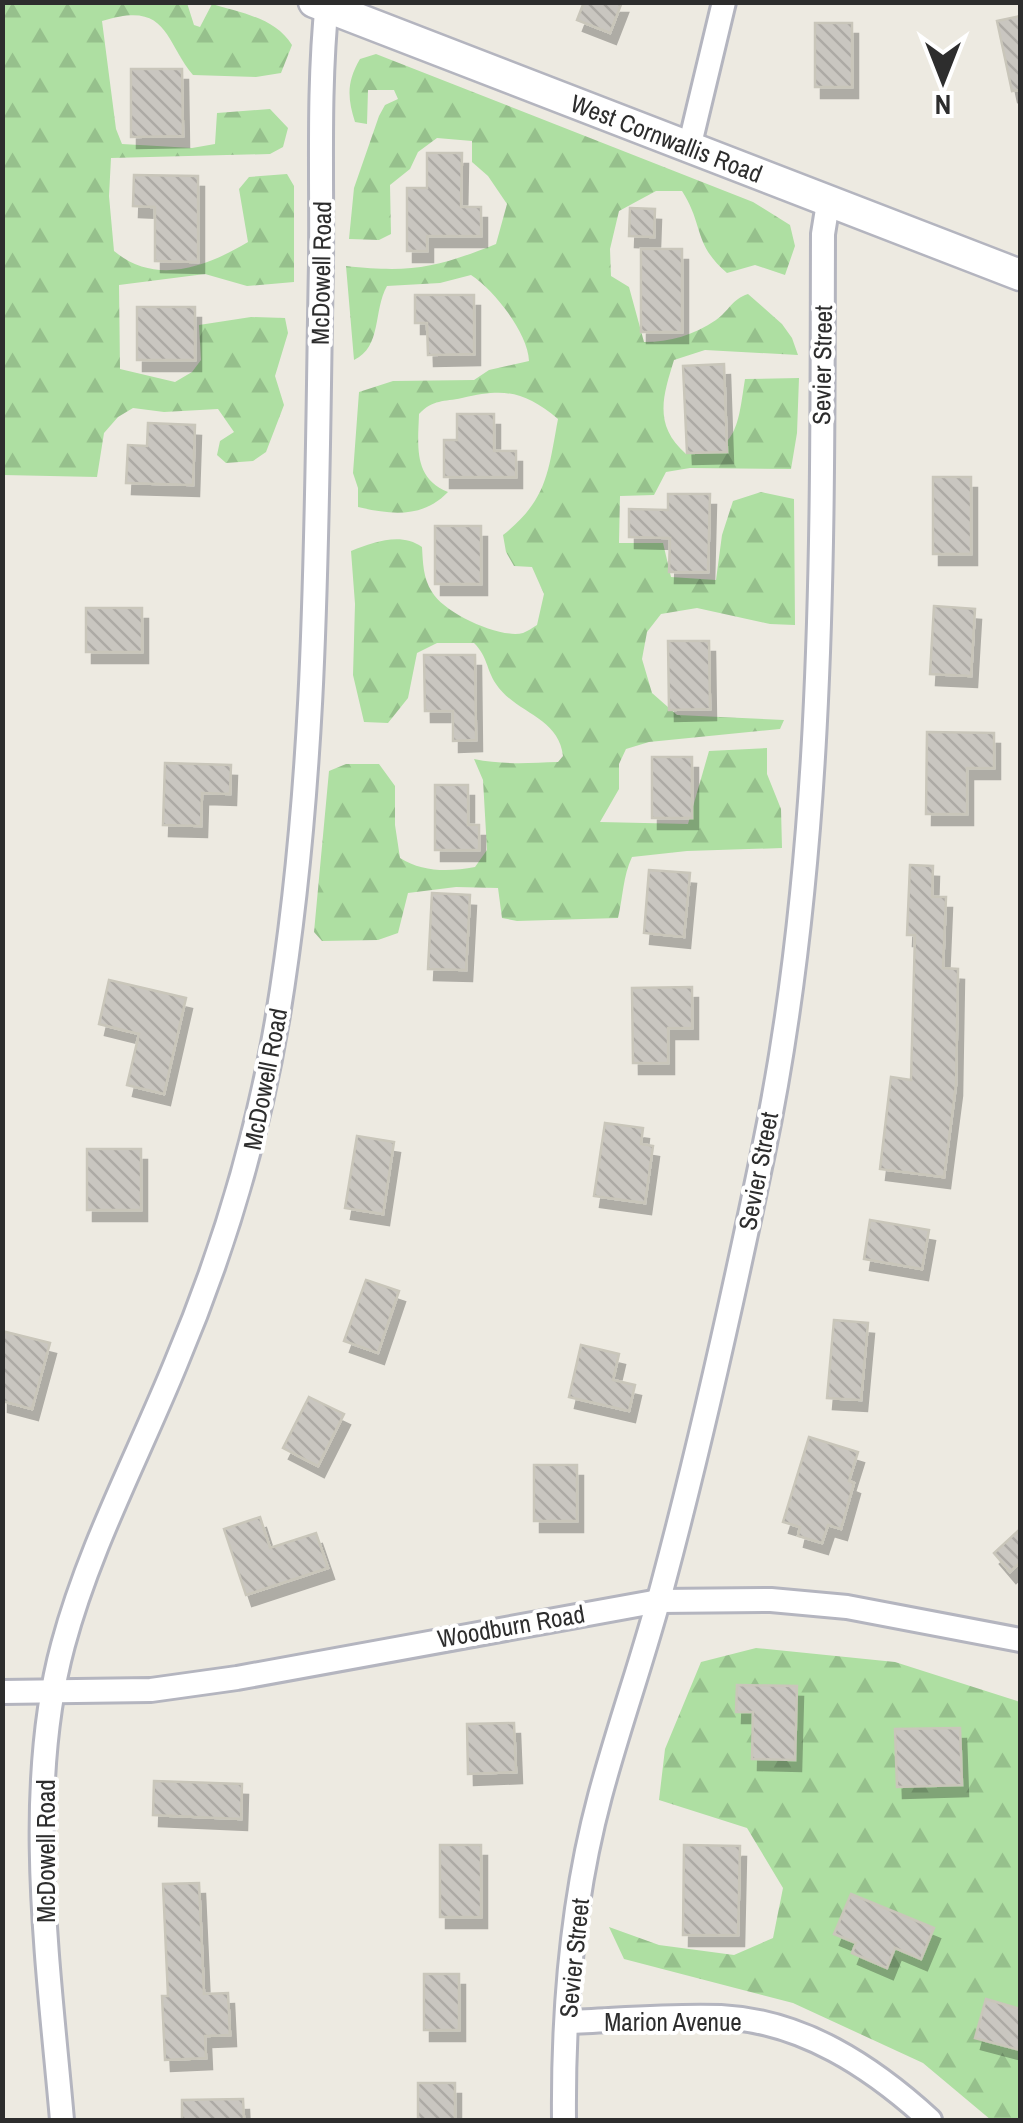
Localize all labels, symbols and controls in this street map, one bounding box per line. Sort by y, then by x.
north arrow [893,30,993,130]
street label: West Cornwallis Road [566,86,767,191]
text: N [935,86,951,124]
street label: McDowell Road [303,201,339,345]
street label: Sevier Street [804,305,840,425]
street label: McDowell Road [235,1005,295,1153]
street label: Sevier Street [730,1109,786,1233]
street label: Woodburn Road [435,1596,587,1656]
street label: McDowell Road [29,1779,63,1923]
street label: Sevier Street [551,1896,597,2019]
street label: Marion Avenue [604,2005,742,2039]

